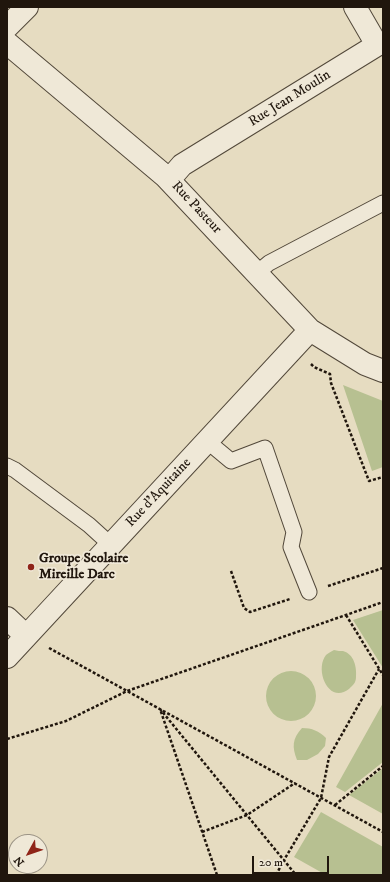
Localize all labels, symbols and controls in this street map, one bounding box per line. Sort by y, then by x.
street label: Rue Jean Moulin [246,67,334,131]
street label: Rue Pasteur [167,178,225,238]
street label: Rue d'Aquitaine [123,455,195,531]
place label: Groupe Scolaire Mireille Darc [39,551,128,584]
marker: Groupe Scolaire Mireille Darc [26,562,36,572]
north arrow [8,834,48,874]
scale bar [254,848,331,874]
text: N [11,853,28,869]
text: 20 m [259,855,283,870]

